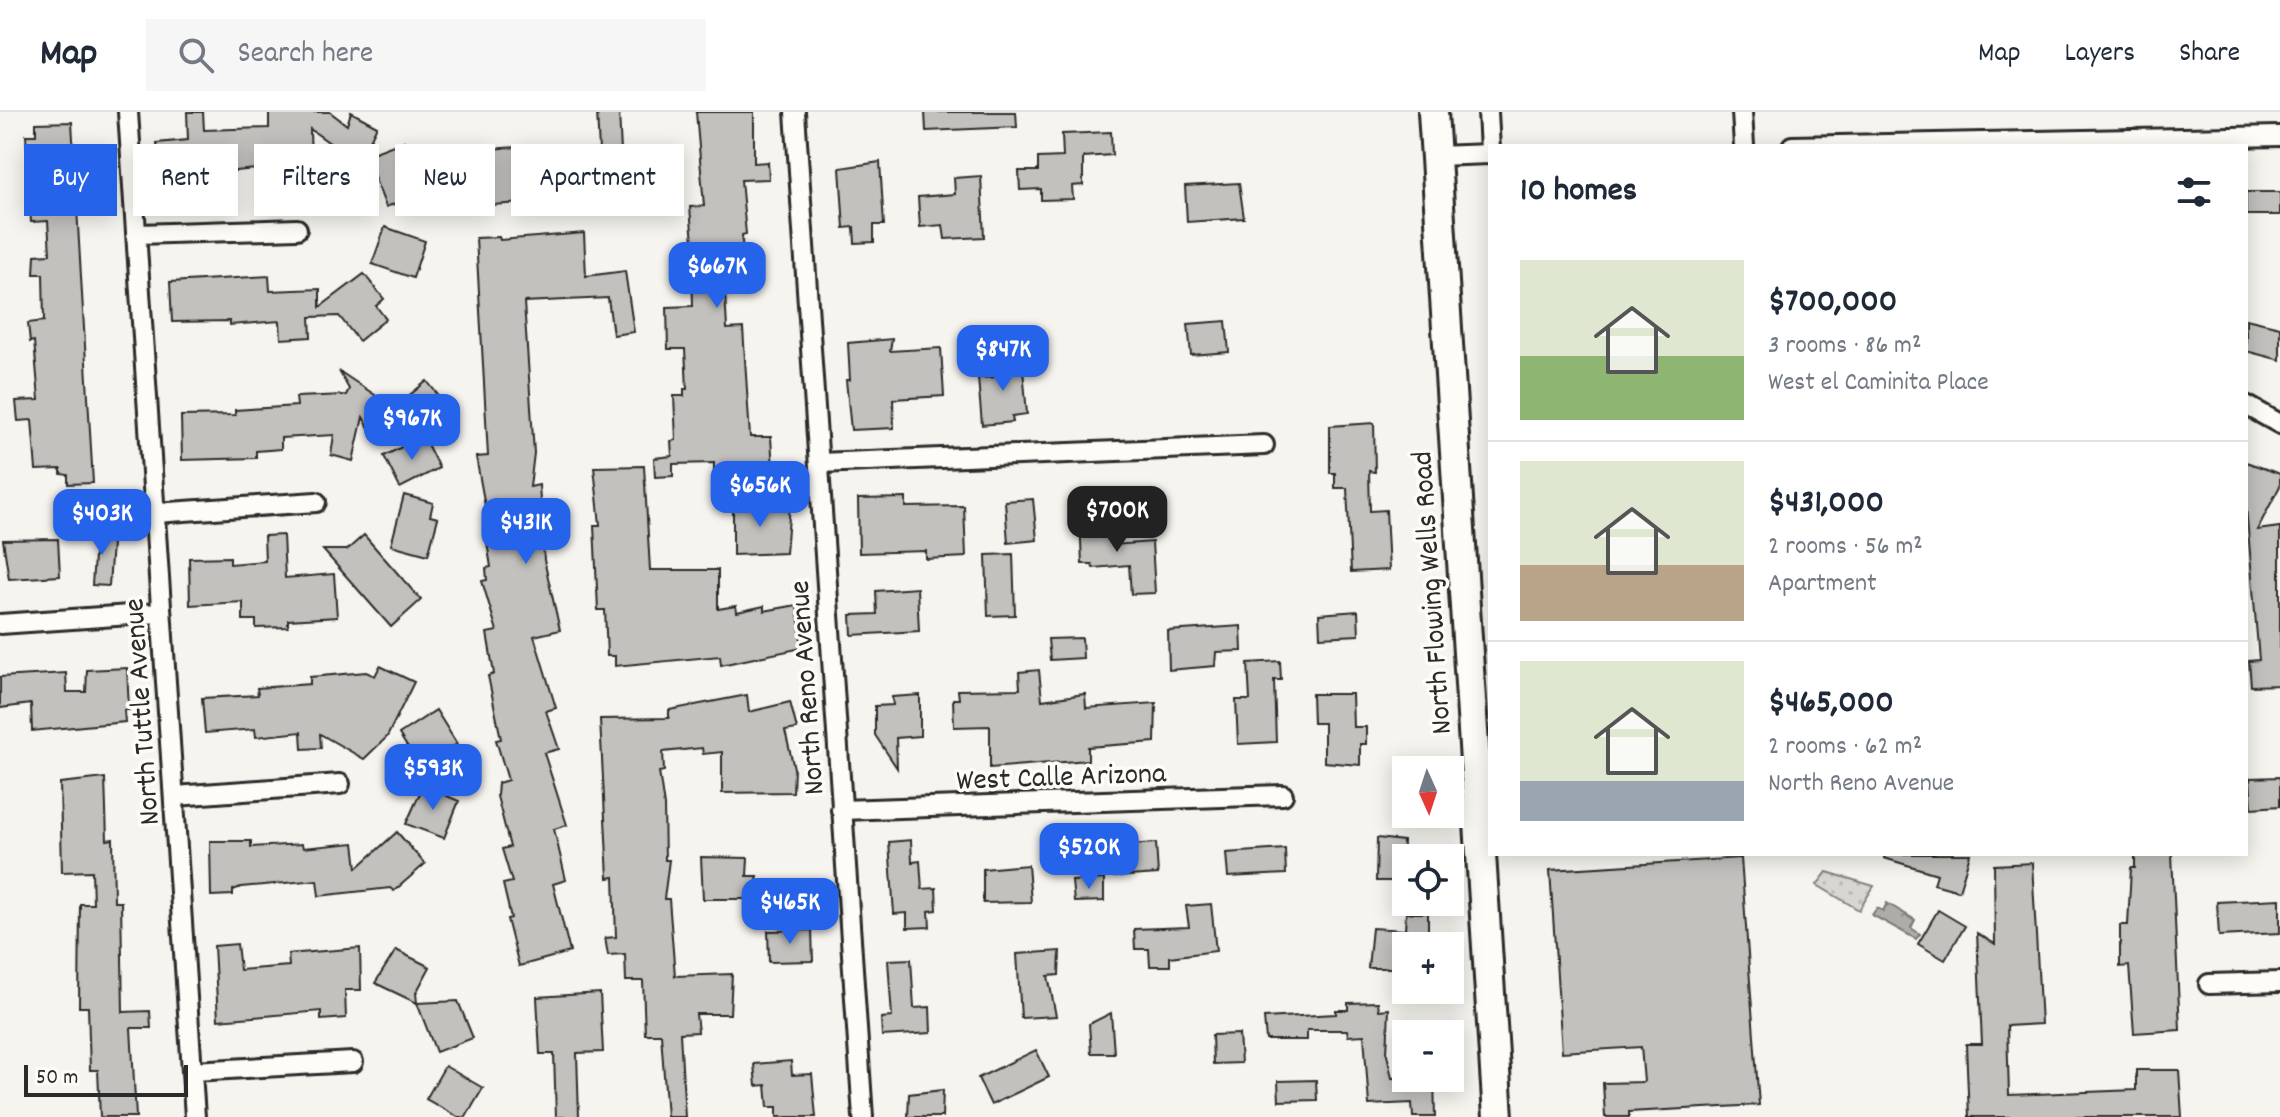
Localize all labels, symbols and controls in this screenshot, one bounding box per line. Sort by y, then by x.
search box [146,19,706,91]
text: Map [40,28,98,83]
icon: search [174,33,218,77]
text: Search here [238,34,373,77]
text: Map [1978,35,2021,75]
text: Layers [2065,35,2135,75]
text: Share [2179,35,2240,75]
chip: Buy [24,144,117,216]
chip: Rent [133,144,238,216]
chip: Filters [254,144,379,216]
chip: New [395,144,495,216]
chip: Apartment [511,144,684,216]
text: 10 homes [1520,168,1637,217]
icon: filters [2172,170,2216,214]
pin: $667K [661,242,773,310]
text: $667K [687,249,747,286]
text: $700,000 [1768,279,1897,328]
icon: home [1584,292,1680,388]
pin: $847K [947,325,1059,393]
text: 3 rooms · 86 m² [1768,328,1921,365]
text: $847K [975,332,1031,369]
text: West el Caminita Place [1768,365,1989,402]
pin: $967K [356,394,468,462]
text: $967K [382,401,442,438]
street label: North Flowing Wells Road [1403,450,1466,736]
pin: $656K [704,461,816,529]
text: $656K [729,468,791,505]
text: $431,000 [1768,480,1884,529]
pin: $700K [1061,486,1173,554]
pin: $403K [46,489,158,557]
text: $700K [1085,493,1149,530]
icon: home [1584,493,1680,589]
text: $403K [71,496,133,533]
pin: $431K [470,498,582,566]
text: $431K [499,505,553,542]
text: 2 rooms · 56 m² [1768,529,1923,566]
text: Apartment [1768,566,1877,603]
street label: North Reno Avenue [781,579,838,796]
street label: North Tuttle Avenue [115,597,174,827]
text: $465,000 [1768,680,1894,729]
icon: home [1584,693,1680,789]
text: 2 rooms · 62 m² [1768,729,1922,766]
pin: $593K [377,744,489,812]
text: $593K [403,751,463,788]
street label: West Calle Arizona [956,754,1168,805]
north arrow [1392,756,1464,828]
map controls [1392,756,1464,1092]
text: North Reno Avenue [1768,766,1954,803]
pin: $520K [1033,823,1145,891]
text: $520K [1058,830,1120,867]
button: locate [1392,844,1464,916]
pin: $465K [734,878,846,946]
text: $465K [760,885,820,922]
button: + [1392,932,1464,1004]
button: − [1392,1020,1464,1092]
scale bar [24,1061,188,1097]
text: 50 m [36,1063,78,1094]

